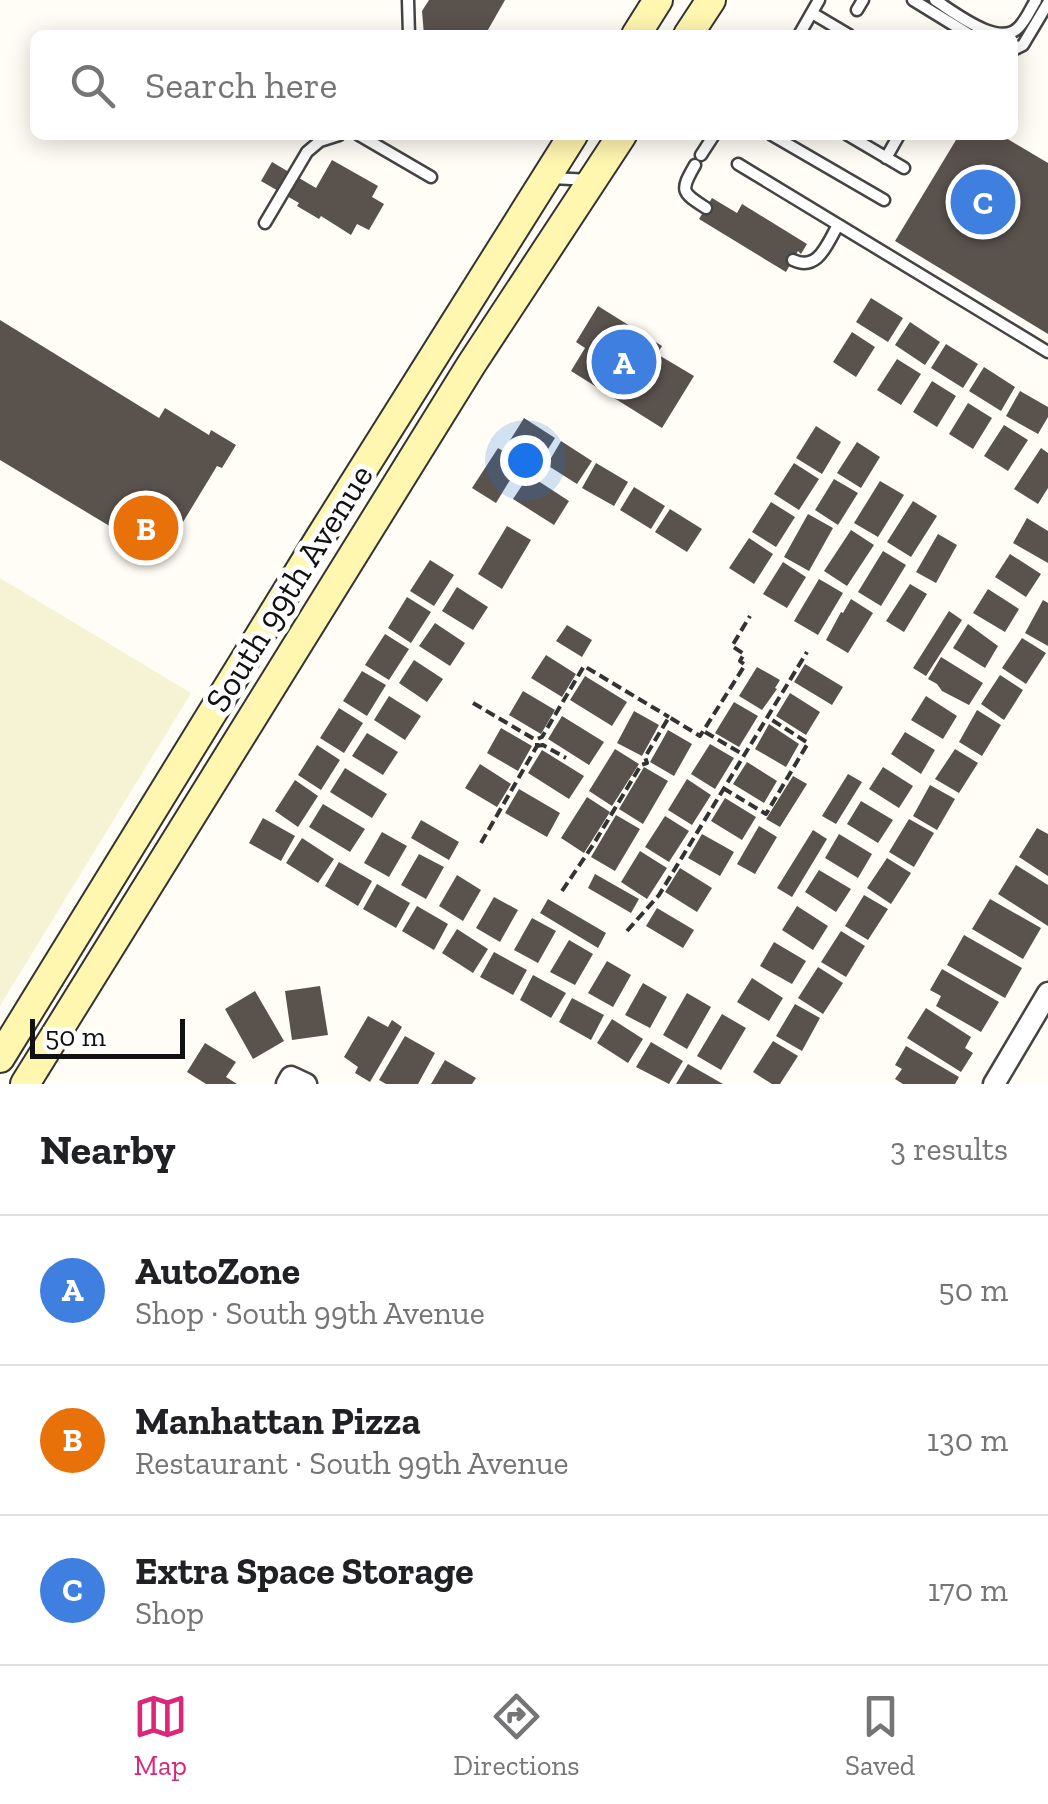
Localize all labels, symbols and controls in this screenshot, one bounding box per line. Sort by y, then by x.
search box [30,30,1018,140]
icon: search [65,58,120,113]
text: Search here [145,62,337,108]
pin: C [950,164,1016,240]
pin: A [592,324,656,400]
your location [500,435,551,486]
street label: South 99th Avenue [196,457,382,719]
pin: B [114,490,178,566]
scale bar [30,1014,185,1058]
text: 50 m [45,1020,106,1053]
text: Nearby [40,1124,176,1175]
text: 3 results [890,1130,1008,1168]
text: AutoZone [135,1248,300,1294]
text: A [62,1271,83,1309]
text: 50 m [938,1271,1008,1309]
text: Shop · South 99th Avenue [135,1294,485,1332]
text: Manhattan Pizza [135,1398,421,1444]
text: B [63,1421,82,1459]
text: 130 m [927,1421,1008,1459]
text: Restaurant · South 99th Avenue [135,1444,569,1482]
text: Extra Space Storage [135,1548,474,1594]
text: C [62,1571,83,1609]
text: 170 m [928,1571,1008,1609]
text: Shop [135,1594,204,1632]
tab: Map [133,1689,188,1782]
tab: Directions [453,1689,580,1782]
tab: Saved [845,1689,915,1782]

